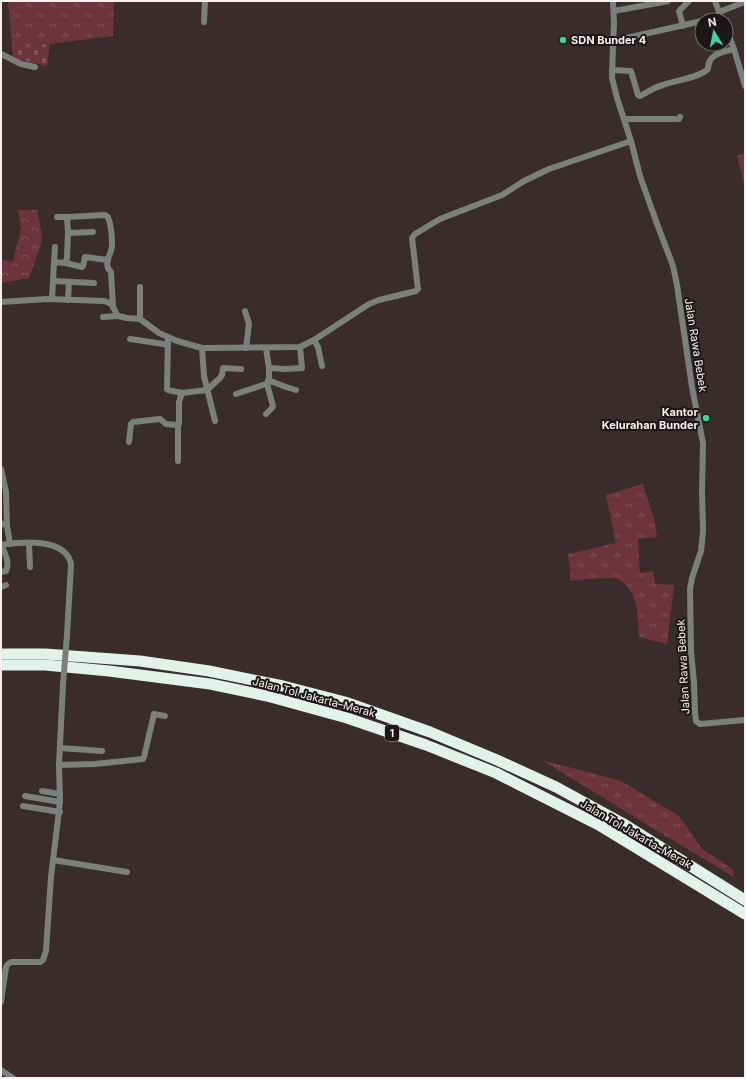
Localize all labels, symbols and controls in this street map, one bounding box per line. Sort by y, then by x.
north arrow [694,12,734,52]
text: N [707,15,718,30]
place label: SDN Bunder 4 [571,33,646,47]
marker: SDN Bunder 4 [558,35,568,45]
street label: Jalan Rawa Bebek [682,297,710,393]
place label: Kantor Kelurahan Bunder [602,405,699,432]
marker: Kantor Kelurahan Bunder [701,413,711,423]
street label: Jalan Rawa Bebek [674,619,692,715]
street label: Jalan Tol Jakarta–Merak [251,674,377,720]
road number: 1 [385,725,399,741]
street label: Jalan Tol Jakarta–Merak [578,796,694,872]

